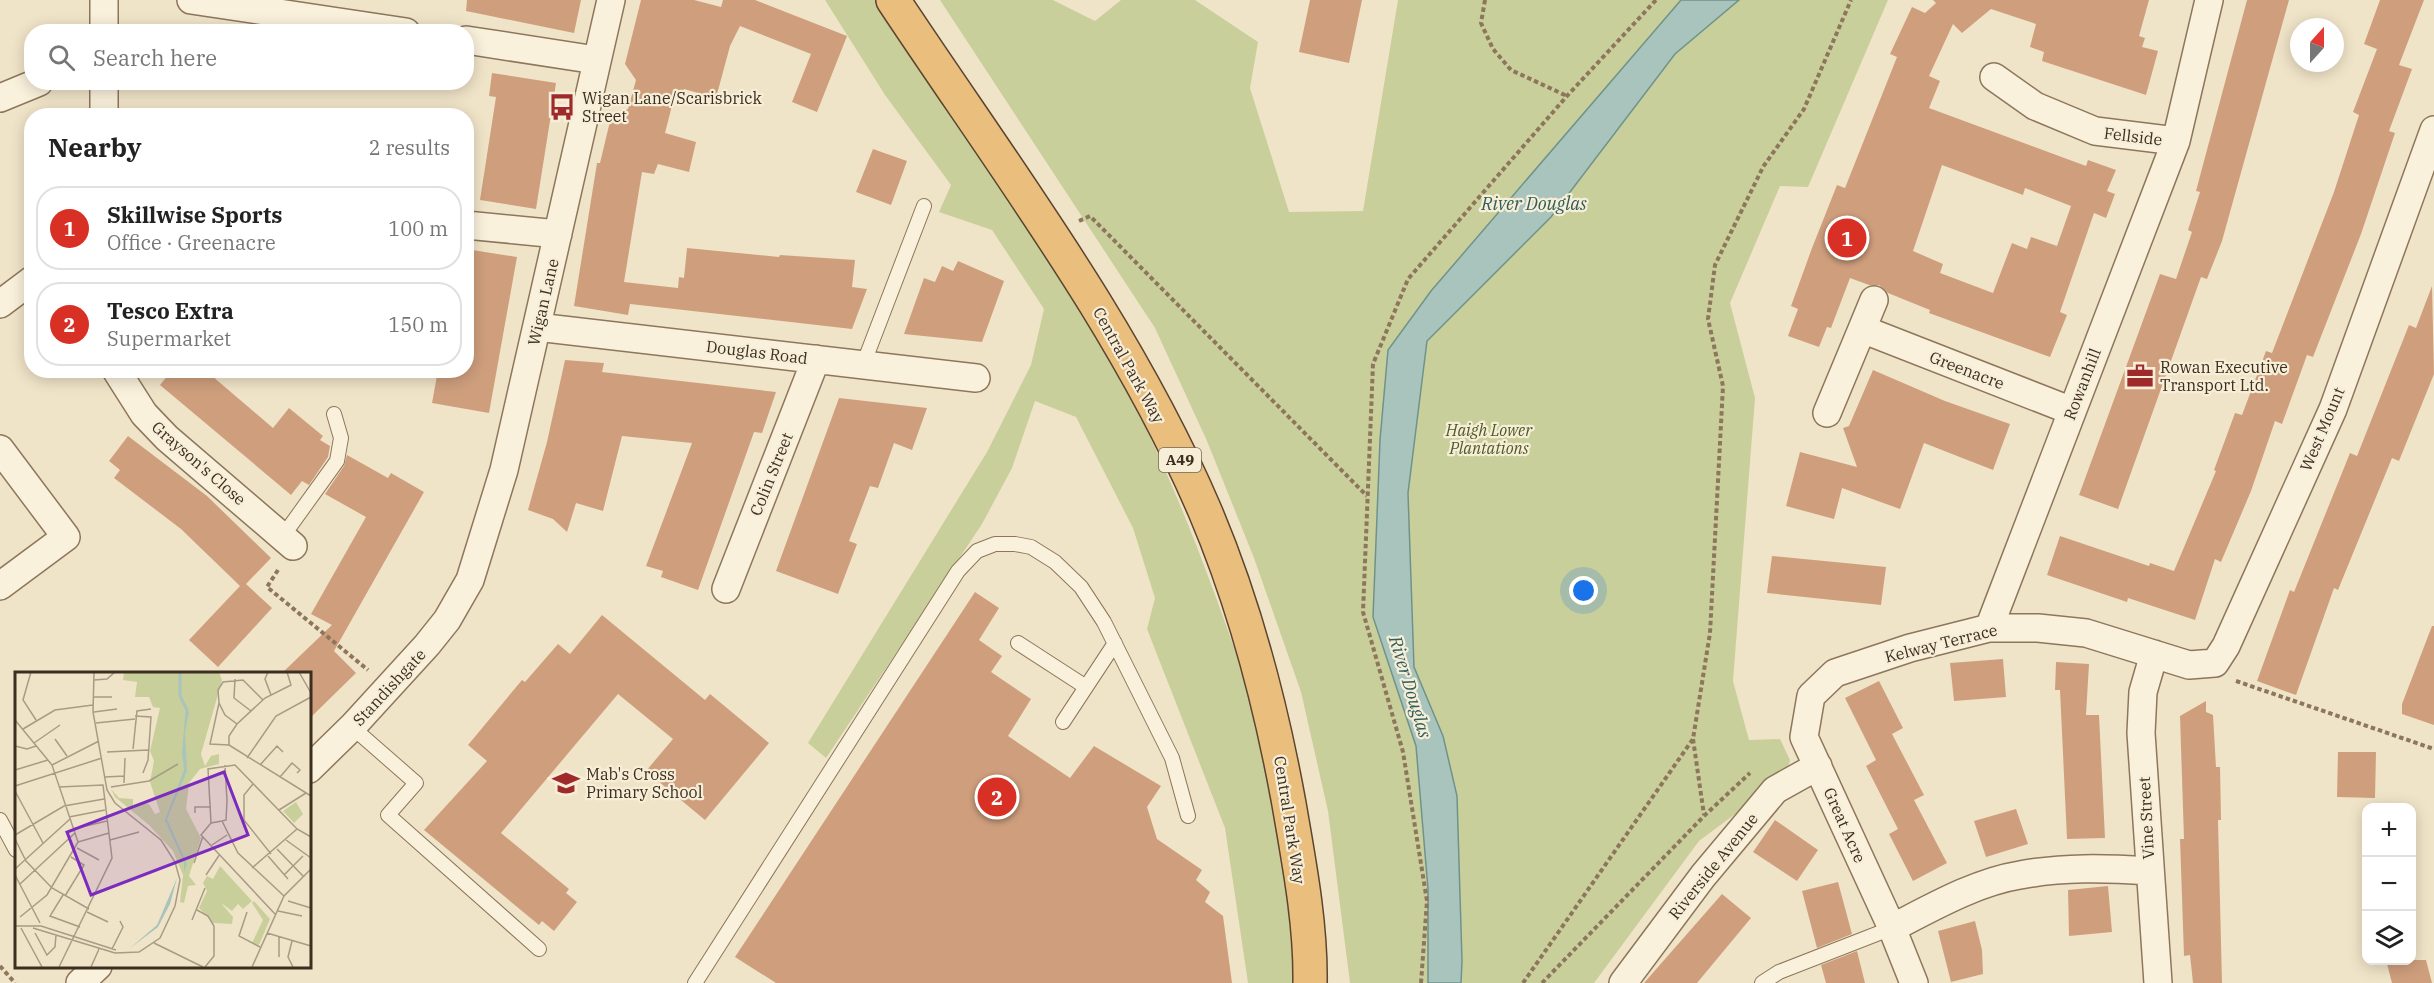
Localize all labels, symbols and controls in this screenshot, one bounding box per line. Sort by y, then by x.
north arrow [2290,18,2344,72]
search box [24,24,474,90]
icon: search [45,41,78,74]
text: Search here [93,43,217,72]
place label: Wigan Lane/Scarisbrick Street [582,88,763,126]
bus stop icon: Wigan Lane/Scarisbrick Street [547,92,577,122]
street label: Fellside [2103,122,2163,150]
text: Nearby [48,130,142,164]
text: 2 results [369,134,450,161]
water label: River Douglas [1480,192,1587,215]
text: Skillwise Sports [107,200,282,229]
text: 1 [64,215,76,242]
text: 100 m [388,215,448,242]
pin: 1 [1828,216,1866,260]
text: Office · Greenacre [107,229,276,256]
street label: Wigan Lane [523,257,563,347]
text: Tesco Extra [107,296,234,325]
street label: Central Park Way [1089,304,1169,427]
text: 2 [64,311,76,338]
text: 150 m [388,311,448,338]
text: Supermarket [107,325,231,352]
street label: Douglas Road [705,336,809,368]
street label: Rowanhill [2059,345,2105,423]
street label: Greenacre [1927,347,2007,393]
place label: Rowan Executive Transport Ltd. [2160,357,2288,395]
office icon: Rowan Executive Transport Ltd. [2125,361,2155,391]
street label: West Mount [2295,384,2349,474]
street label: Grayson's Close [148,417,250,509]
park label: Haigh Lower Plantations [1445,420,1533,458]
street label: Colin Street [745,429,797,519]
road number: A49 [1159,448,1201,472]
your location [1569,576,1598,605]
street label: Kelway Terrace [1883,619,1999,667]
water label: River Douglas [1384,632,1437,741]
street label: Standishgate [348,644,430,730]
inset map [15,672,310,968]
street label: Central Park Way [1270,755,1310,886]
place label: Mab's Cross Primary School [586,764,703,802]
school or university icon: Mab's Cross Primary School [551,768,581,798]
pin: 2 [978,774,1016,820]
street label: Vine Street [2134,776,2158,860]
street label: Great Acre [1820,784,1870,866]
map controls [2362,803,2416,965]
button: + [2362,803,2416,857]
street label: Riverside Avenue [1664,809,1762,923]
button: − [2362,857,2416,911]
button: layers [2362,911,2416,965]

